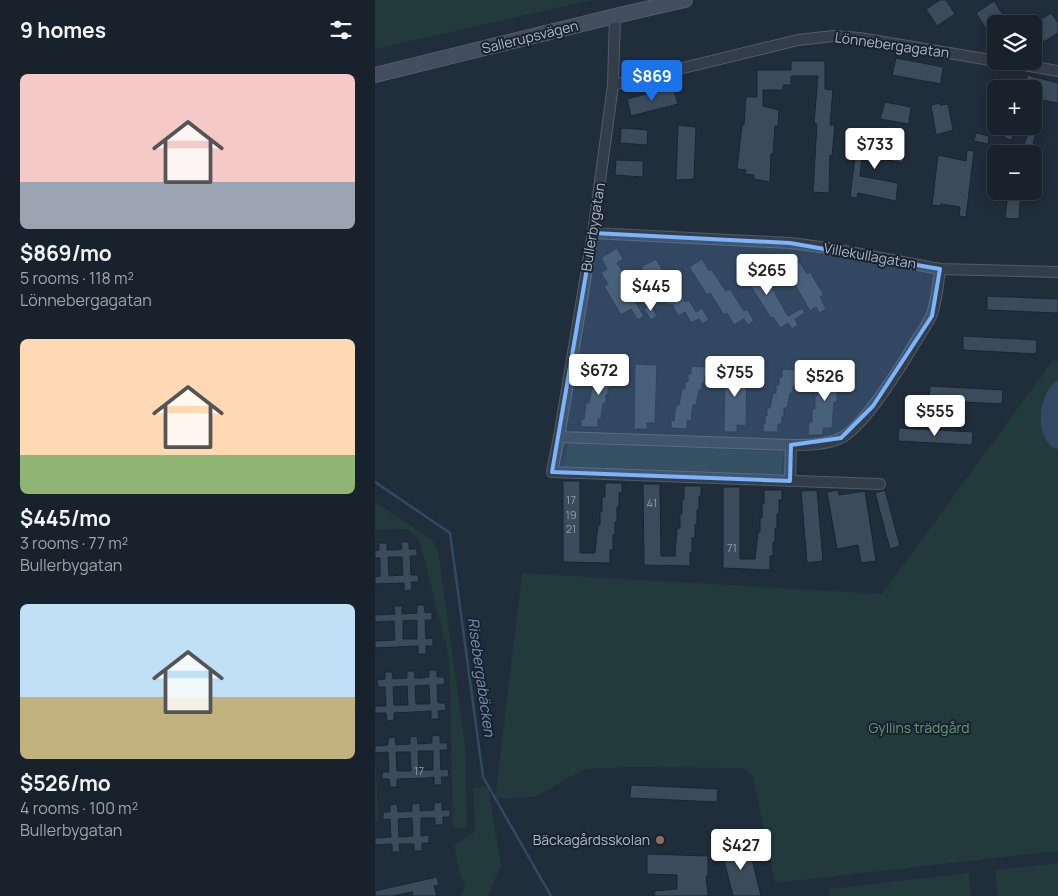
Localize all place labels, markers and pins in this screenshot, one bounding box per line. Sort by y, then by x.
pin: $869 [622,59,682,102]
pin: $733 [845,128,905,170]
pin: $265 [737,254,797,296]
pin: $445 [621,270,681,312]
pin: $672 [569,354,629,396]
pin: $755 [705,356,765,398]
pin: $526 [795,360,855,402]
pin: $555 [905,394,965,437]
pin: $427 [711,828,771,871]
place label: Bäckagårdsskolan [533,830,650,849]
marker: Bäckagårdsskolan [654,834,666,846]

